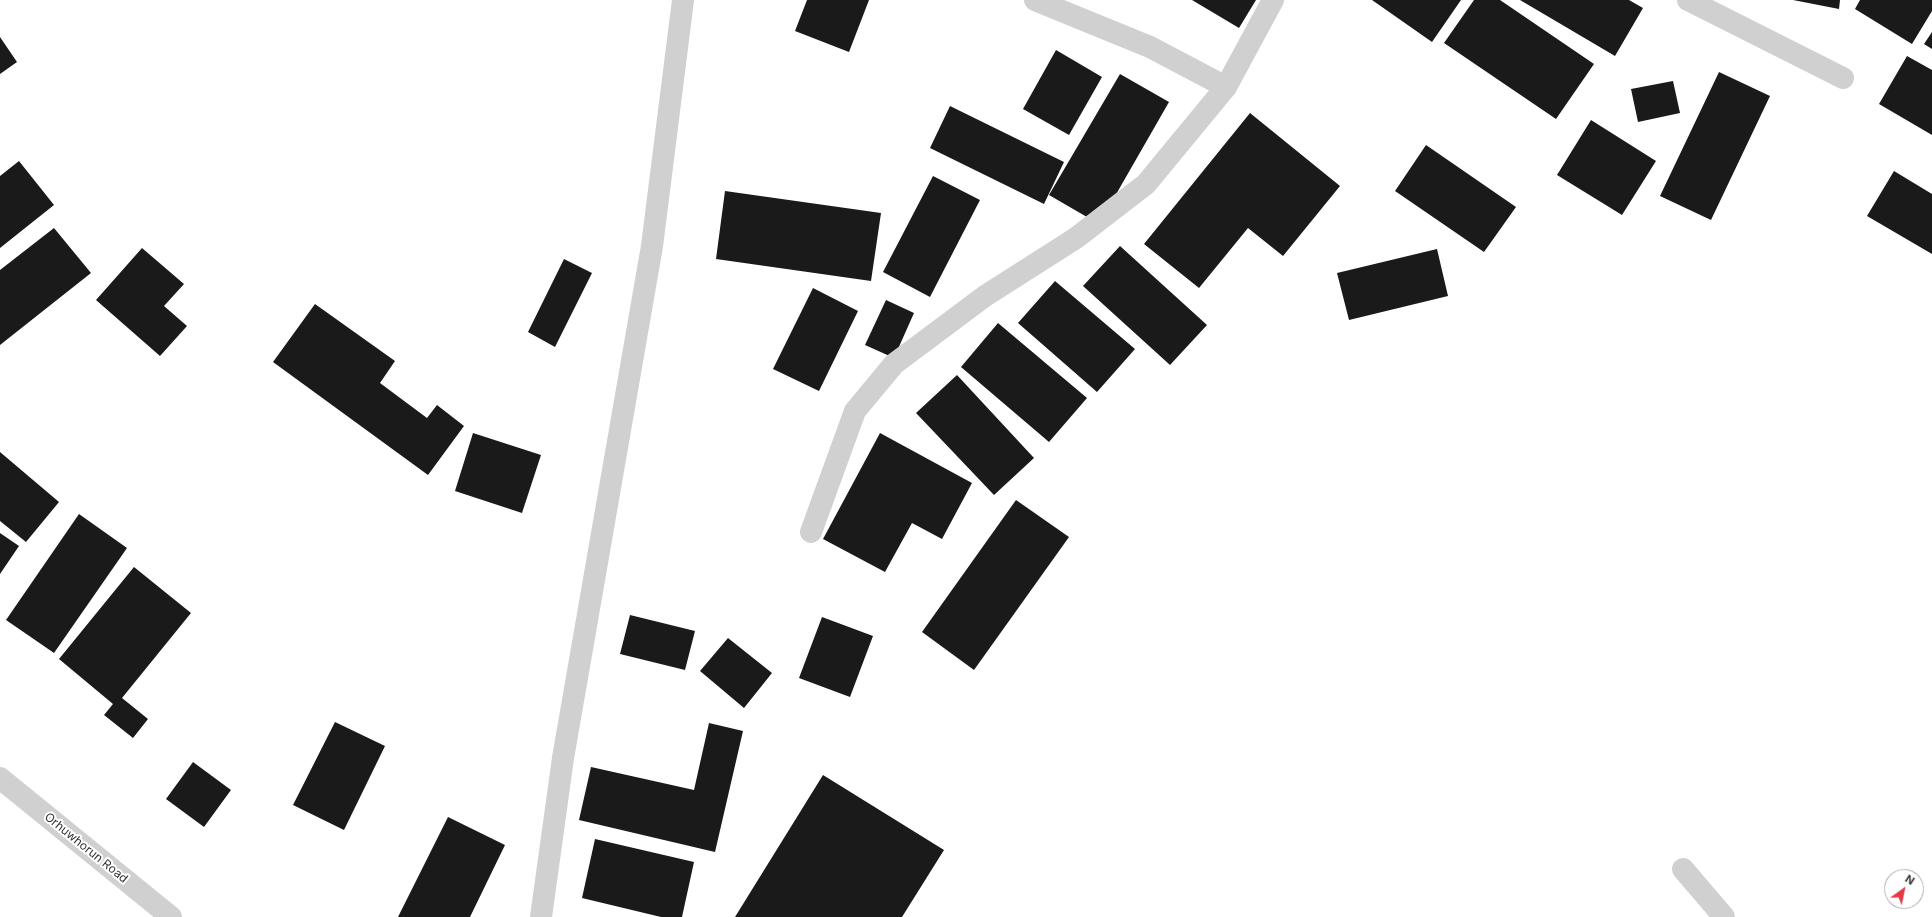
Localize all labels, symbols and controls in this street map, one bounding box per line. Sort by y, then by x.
street label: Orhuwhorun Road [41,810,131,886]
north arrow [1884,869,1924,909]
text: N [1903,872,1917,888]

